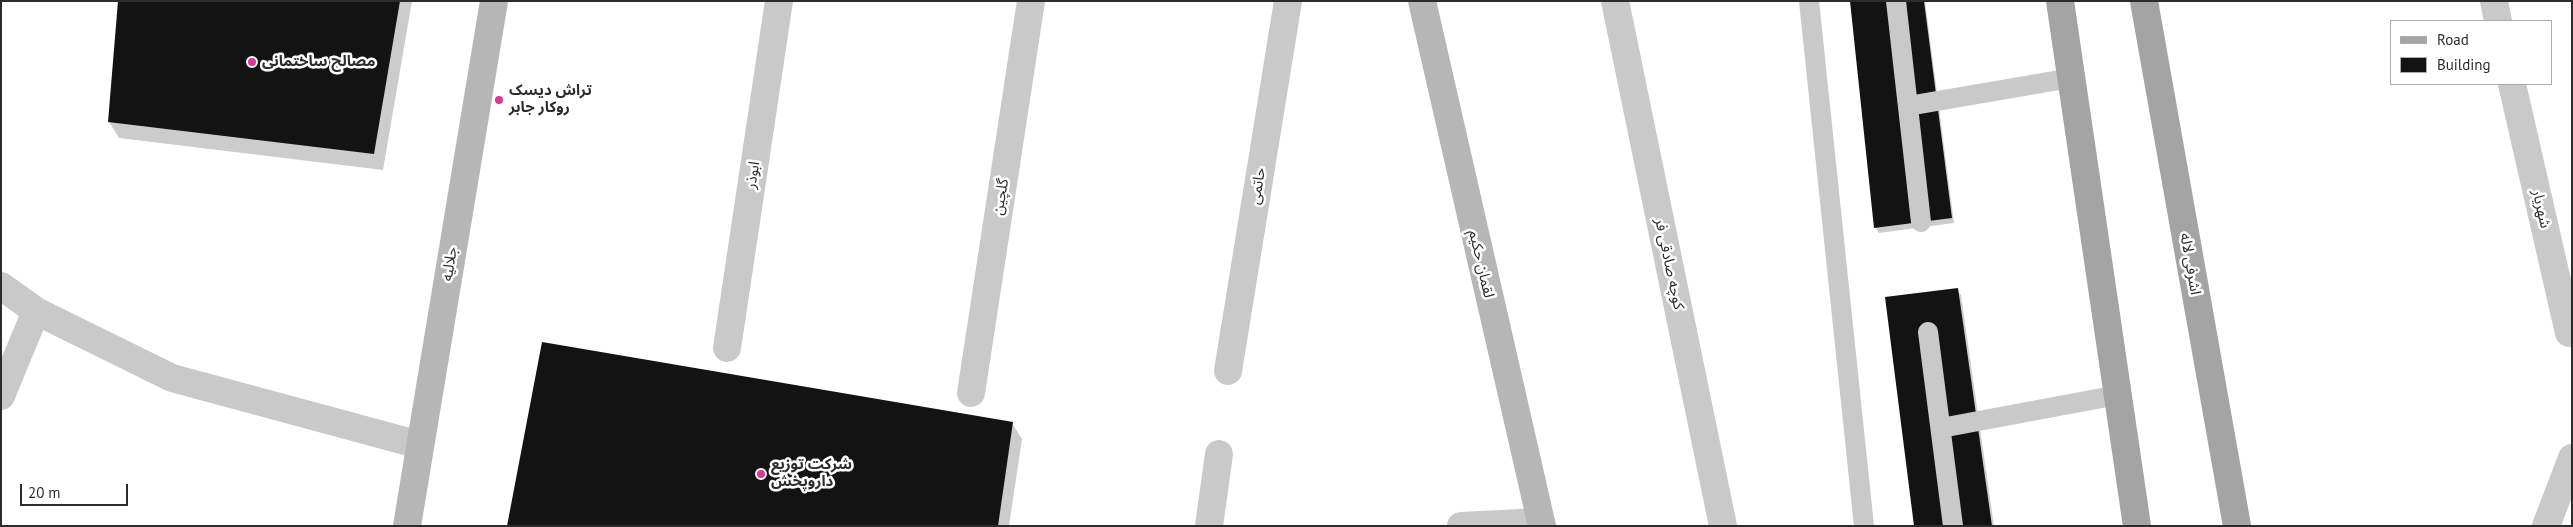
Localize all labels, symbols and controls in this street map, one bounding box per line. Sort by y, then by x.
legend [2390,20,2553,85]
text: Road [2437,30,2469,49]
place label: مصالح ساختمانی [262,53,375,71]
text: Building [2437,55,2491,74]
marker: مصالح ساختمانی [246,56,258,68]
place label: تراش دیسک روکار جابر [509,82,592,117]
marker: تراش دیسک روکار جابر [493,94,505,106]
street label: ابوذر [742,160,764,190]
street label: حاتمی [1246,166,1270,206]
street label: گلچین [989,177,1013,217]
street label: شهریار [2528,188,2554,230]
street label: کوچه صادقی فر [1651,217,1687,311]
street label: لقمان حکیم [1464,228,1498,300]
street label: اشرفی لاله [2176,232,2204,296]
street label: جلالیه [438,246,462,282]
place label: شرکت توزیع داروپخش [771,456,852,491]
marker: شرکت توزیع داروپخش [755,468,767,480]
scale bar [22,474,130,506]
text: 20 m [28,483,61,502]

